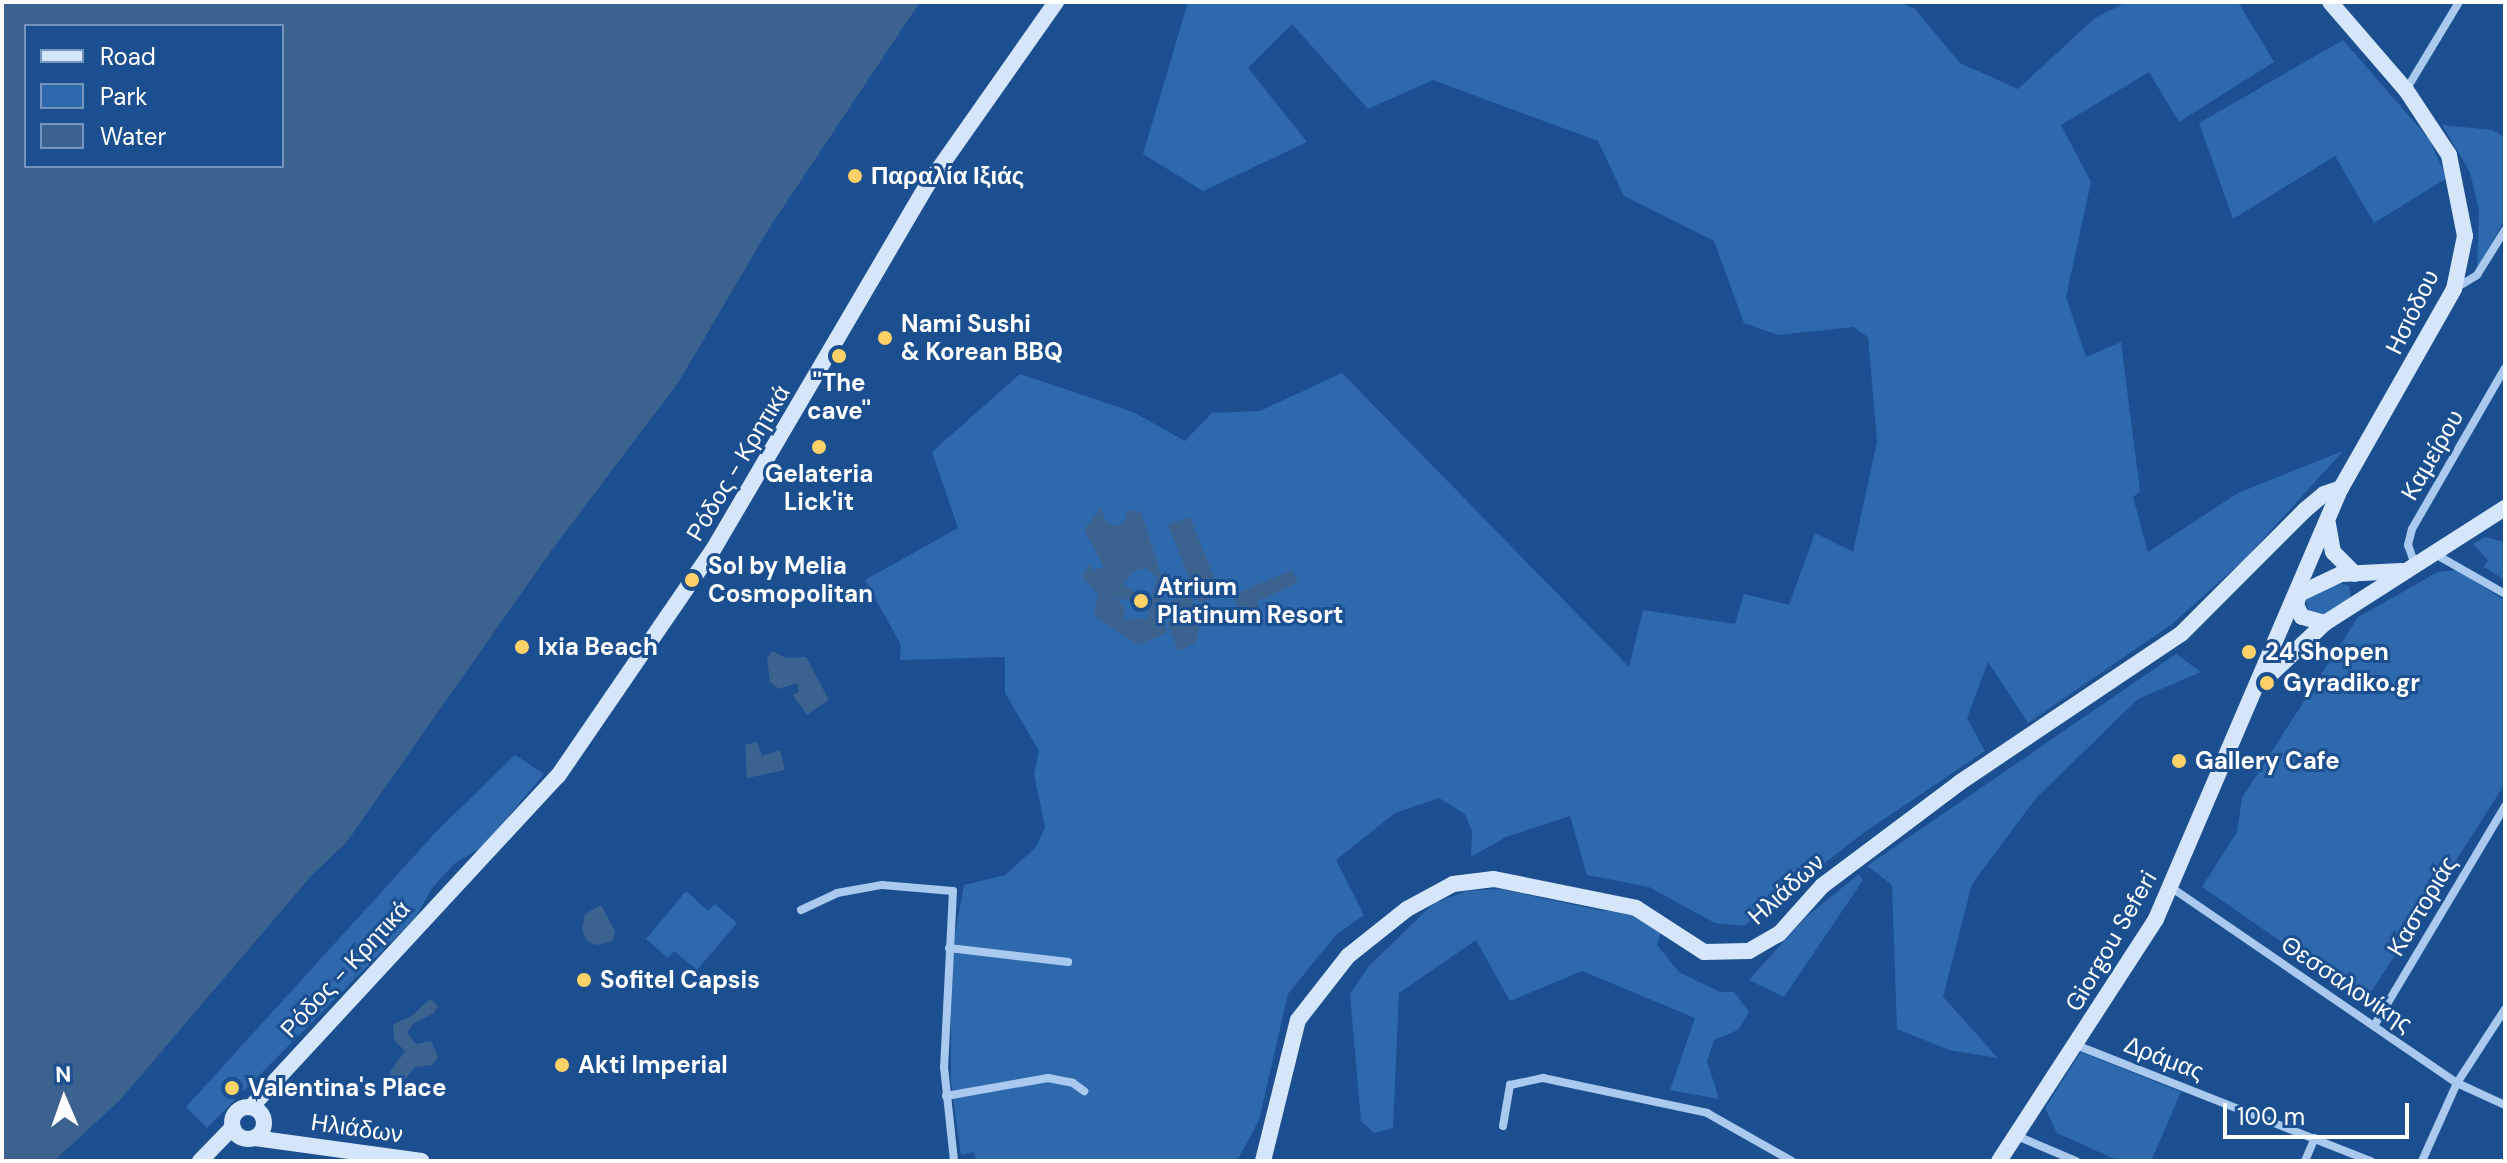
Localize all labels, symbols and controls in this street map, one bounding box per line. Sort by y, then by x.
legend [24,24,284,168]
text: Road [100,41,156,72]
text: Park [100,81,147,112]
text: Water [100,121,166,152]
place label: Παραλία Ιξιάς [871,162,1024,190]
marker: Παραλία Ιξιάς [846,167,864,185]
street label: Ησιόδου [2379,265,2445,359]
place label: Nami Sushi & Korean BBQ [901,310,1063,366]
marker: Nami Sushi & Korean BBQ [876,329,894,347]
marker: ''The cave'' [830,347,848,365]
place label: ''The cave'' [807,369,871,425]
street label: Ρόδος - Κρητικά [680,380,796,546]
street label: Καμείρου [2395,405,2469,505]
marker: Gelateria Lick'it [810,438,828,456]
place label: Gelateria Lick'it [765,460,873,516]
place label: Sol by Melia Cosmopolitan [708,552,873,608]
marker: Sol by Melia Cosmopolitan [683,571,701,589]
place label: Atrium Platinum Resort [1157,573,1343,629]
marker: Atrium Platinum Resort [1132,592,1150,610]
place label: Ixia Beach [538,633,658,661]
marker: Ixia Beach [513,638,531,656]
place label: 24 Shopen [2265,638,2389,666]
marker: 24 Shopen [2240,643,2258,661]
place label: Gyradiko.gr [2283,669,2420,697]
marker: Gyradiko.gr [2258,674,2276,692]
place label: Gallery Cafe [2195,747,2340,775]
marker: Gallery Cafe [2170,752,2188,770]
street label: Ηλιάδων [1742,847,1830,931]
street label: Καστοριάς [2381,851,2463,961]
street label: Giorgou Seferi [2059,866,2163,1016]
street label: Ρόδος - Κρητικά [274,895,416,1043]
street label: Θεσσαλονίκης [2276,930,2418,1038]
place label: Sofitel Capsis [600,966,760,994]
marker: Sofitel Capsis [575,971,593,989]
street label: Δράμας [2120,1030,2208,1086]
place label: Akti Imperial [578,1051,728,1079]
marker: Akti Imperial [553,1056,571,1074]
north arrow [24,1059,104,1139]
text: N [55,1060,72,1089]
place label: Valentina's Place [248,1074,446,1102]
marker: Valentina's Place [223,1079,241,1097]
scale bar [2227,1087,2413,1137]
text: 100 m [2237,1101,2305,1132]
street label: Ηλιάδων [309,1107,405,1149]

